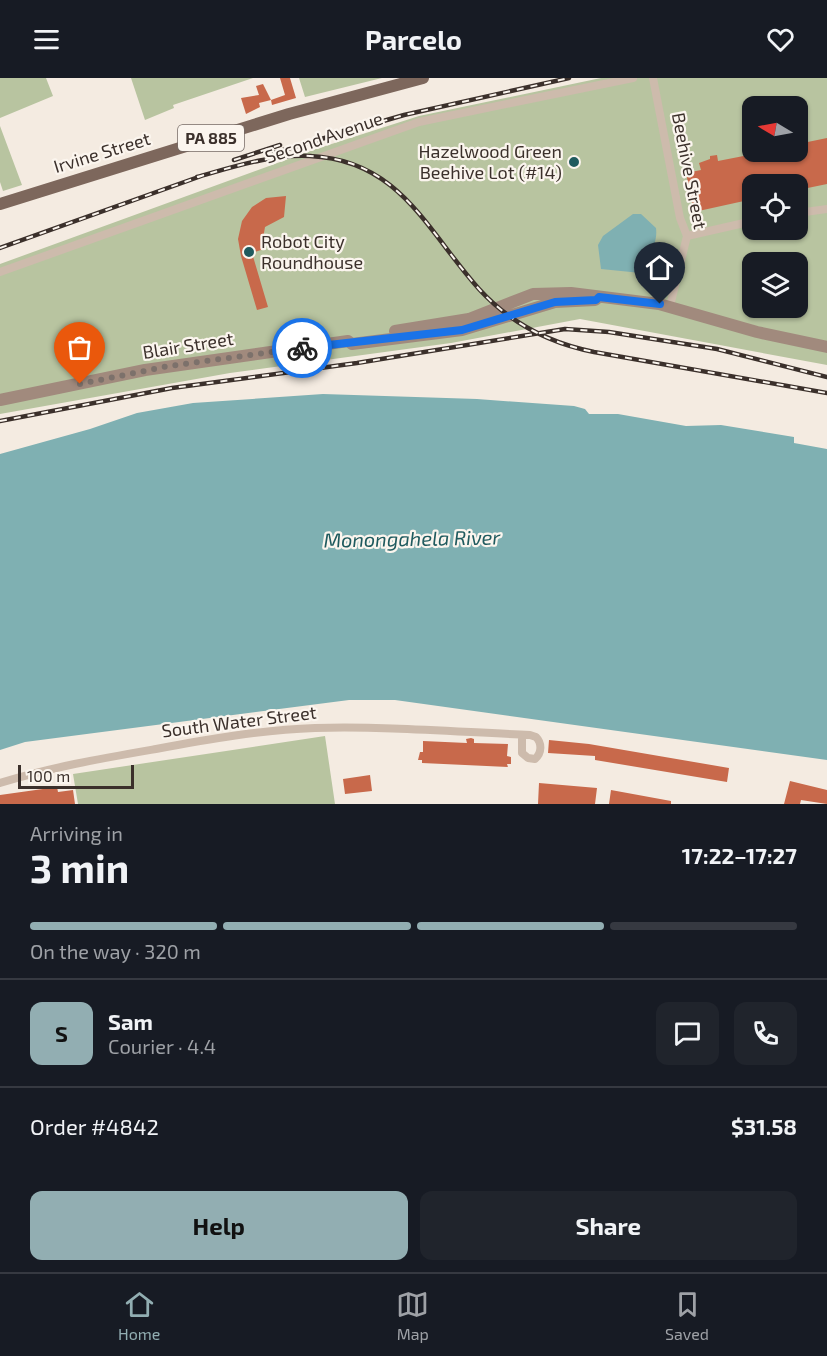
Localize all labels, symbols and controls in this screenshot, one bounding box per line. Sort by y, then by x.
icon: menu [30,23,63,56]
text: Parcelo [365,23,462,55]
icon: heart [764,23,797,56]
north arrow [742,96,808,162]
map controls [742,96,808,318]
street label: Second Avenue [262,107,386,168]
street label: Beehive Street [668,111,712,231]
road number: PA 885 [178,125,244,151]
street label: Irvine Street [51,127,153,177]
place label: Hazelwood Green Beehive Lot (#14) [419,140,562,183]
marker: Hazelwood Green Beehive Lot (#14) [567,155,581,169]
button: locate [742,174,808,240]
place label: Robot City Roundhouse [261,230,363,273]
pin [634,242,685,304]
marker: Robot City Roundhouse [242,245,256,259]
icon: home [643,251,676,284]
button: layers [742,252,808,318]
courier [272,318,332,378]
pin [54,322,105,384]
street label: Blair Street [141,327,235,363]
icon: bag [63,331,96,364]
icon: bike [286,332,319,365]
water label: Monongahela River [323,524,502,552]
street label: South Water Street [160,701,318,741]
scale bar [18,762,134,790]
text: 100 m [27,766,70,785]
text: Arriving in [30,821,123,845]
text: 17:22–17:27 [682,842,797,868]
text: 3 min [30,844,129,891]
text: On the way · 320 m [30,939,201,963]
button: chat [656,1002,719,1065]
button: phone [734,1002,797,1065]
text: Sam [108,1008,153,1034]
text: S [55,1020,68,1046]
text: Courier · 4.4 [108,1034,216,1058]
text: Order #4842 [30,1113,159,1139]
text: $31.58 [731,1113,797,1139]
button: Help [30,1191,408,1260]
button: Share [420,1191,797,1260]
tab: Home [118,1288,160,1343]
tab: Map [396,1288,429,1343]
tab: Saved [665,1288,709,1343]

